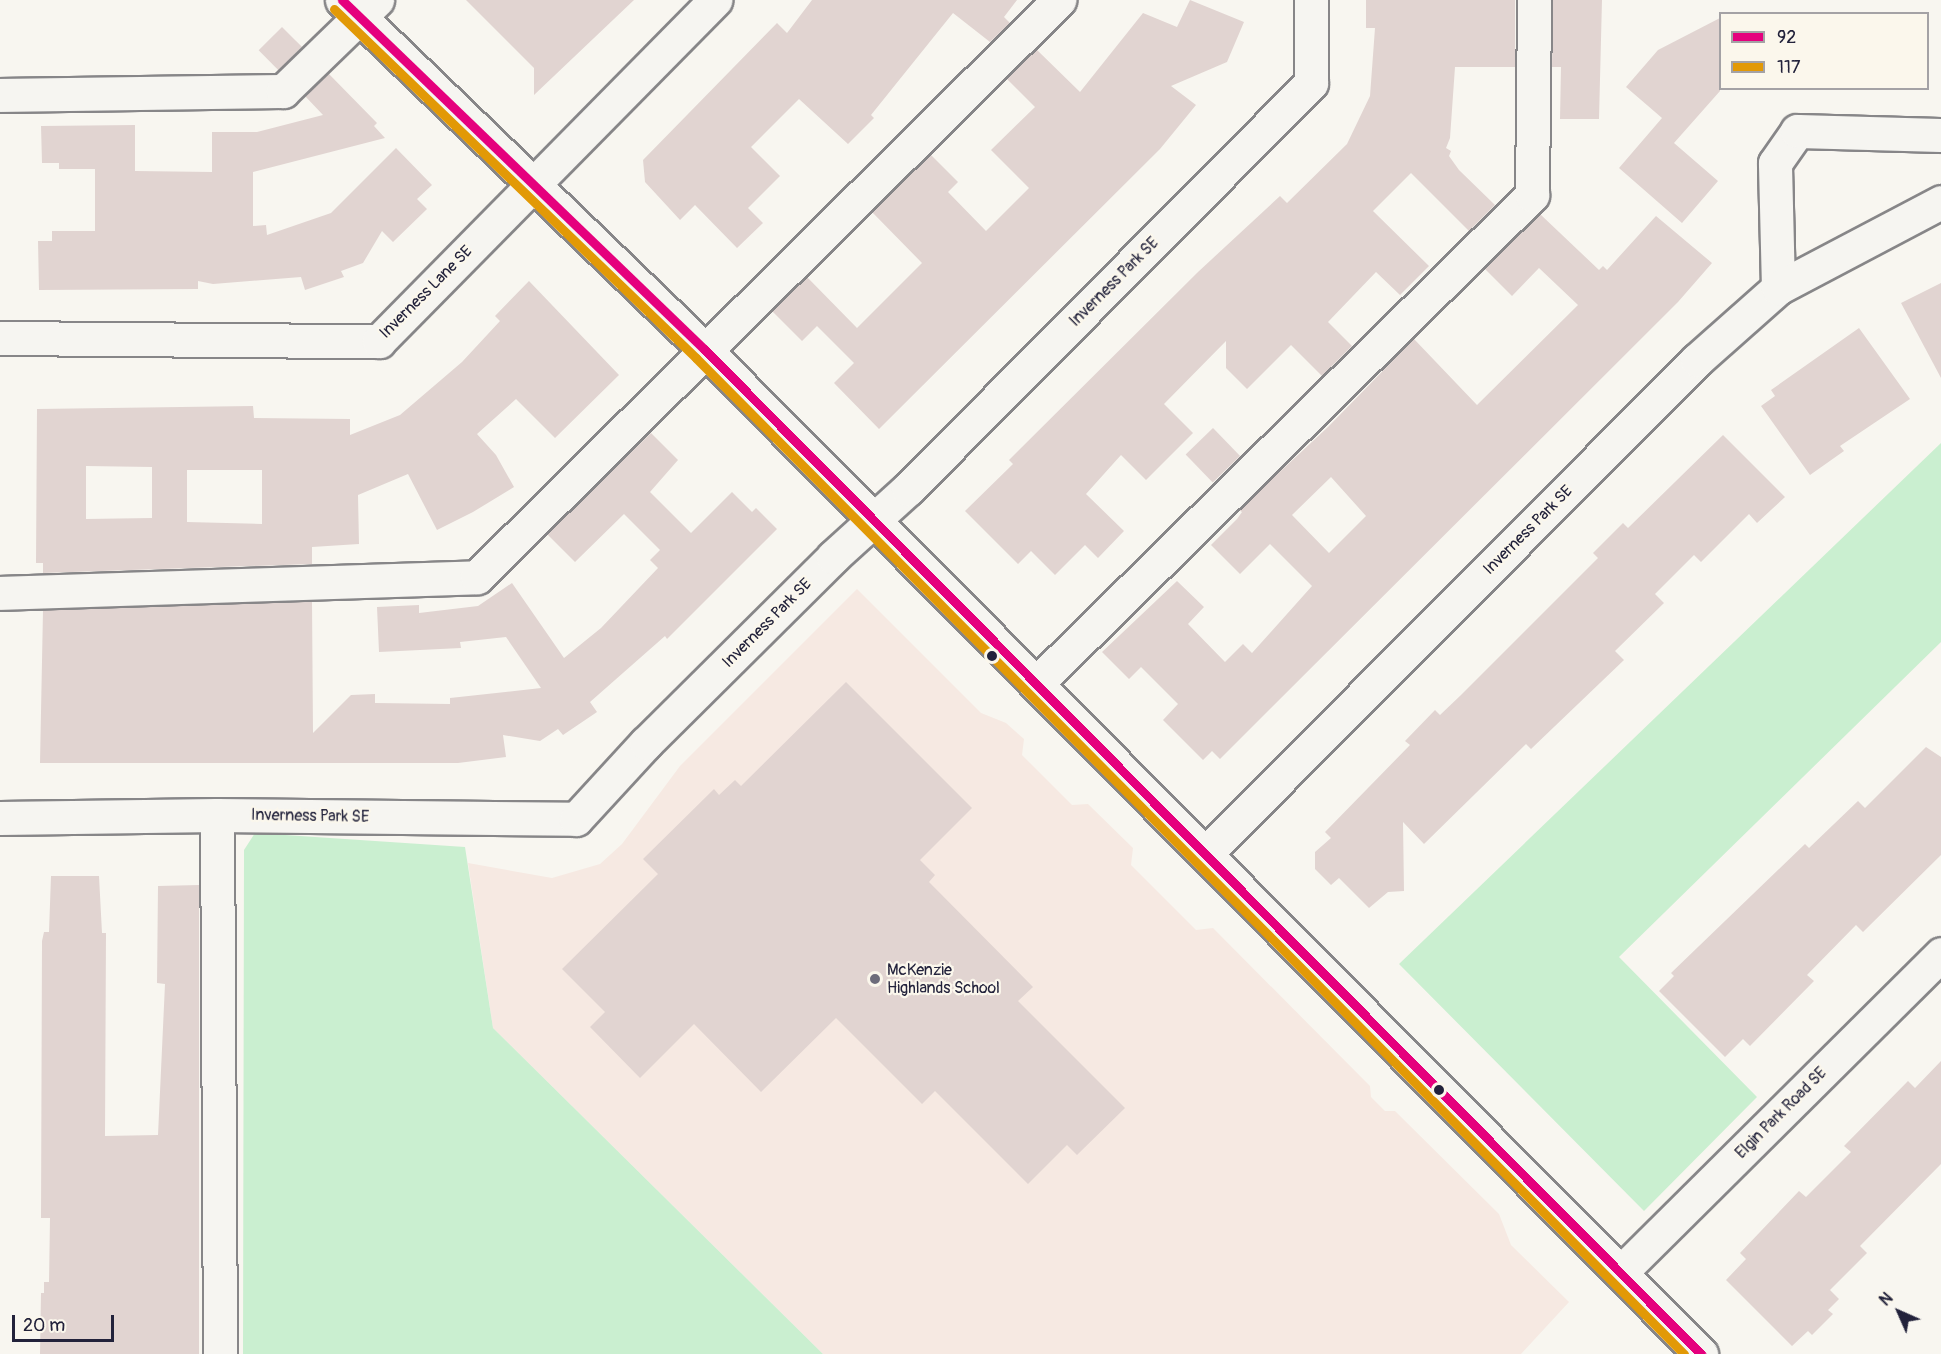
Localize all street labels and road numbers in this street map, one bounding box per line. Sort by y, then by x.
street label: Inverness Park SE [1065,233,1163,331]
street label: Inverness Lane SE [376,242,476,342]
street label: Inverness Park SE [1479,481,1577,579]
street label: Inverness Park SE [718,574,816,672]
street label: Inverness Park SE [251,805,369,827]
street label: Elgin Park Road SE [1731,1063,1831,1163]

